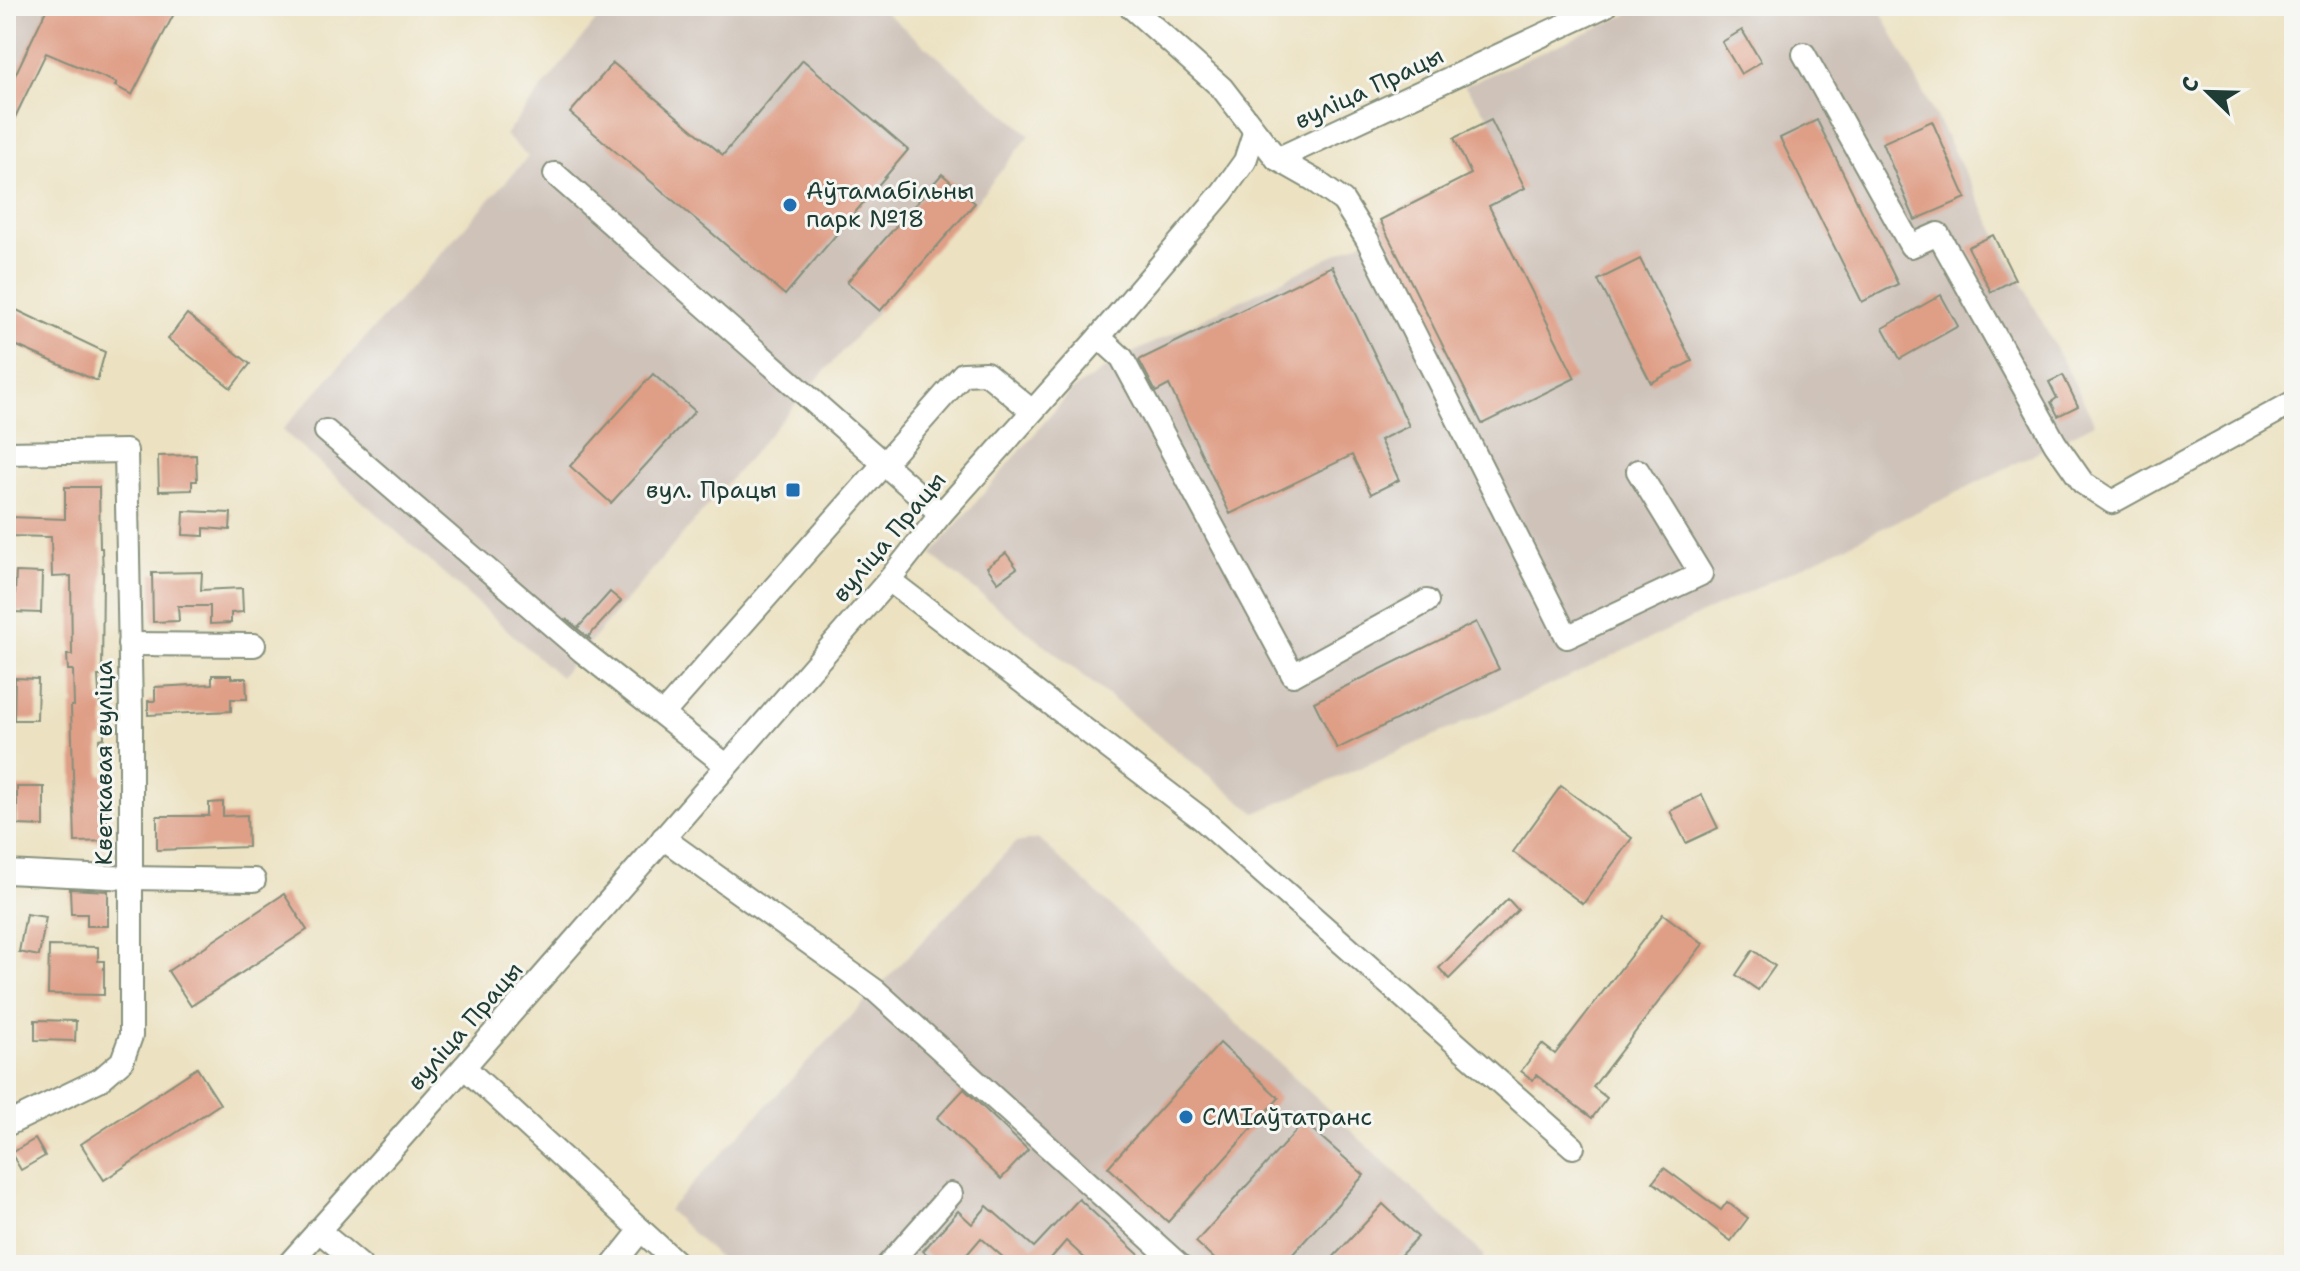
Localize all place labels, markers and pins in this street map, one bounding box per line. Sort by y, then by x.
place label: Аўтамабільны парк №18 [806,175,975,235]
marker: Аўтамабільны парк №18 [781,196,799,214]
place label: вул. Працы [646,474,777,506]
marker: вул. Працы [784,481,802,499]
place label: СМІаўтатранс [1202,1101,1372,1133]
marker: СМІаўтатранс [1177,1108,1195,1126]

